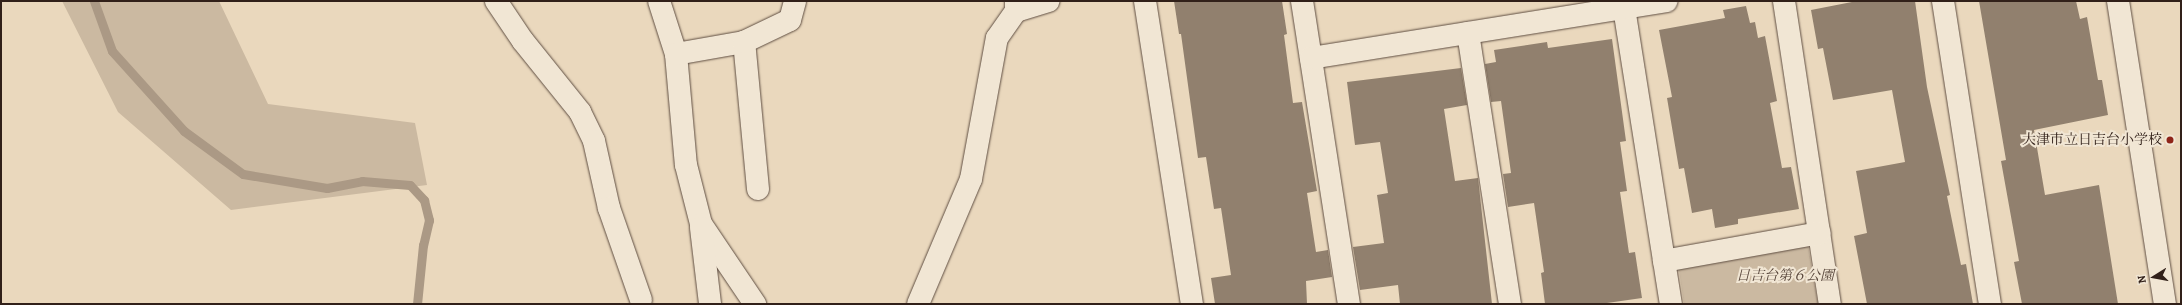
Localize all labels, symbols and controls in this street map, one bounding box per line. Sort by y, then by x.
place label: 大津市立日吉台小学校 [2022,132,2162,148]
marker: 大津市立日吉台小学校 [2165,135,2175,145]
north arrow [2134,257,2174,297]
park label: 日吉台第６公園 [1736,268,1834,284]
text: N [2134,274,2150,285]

